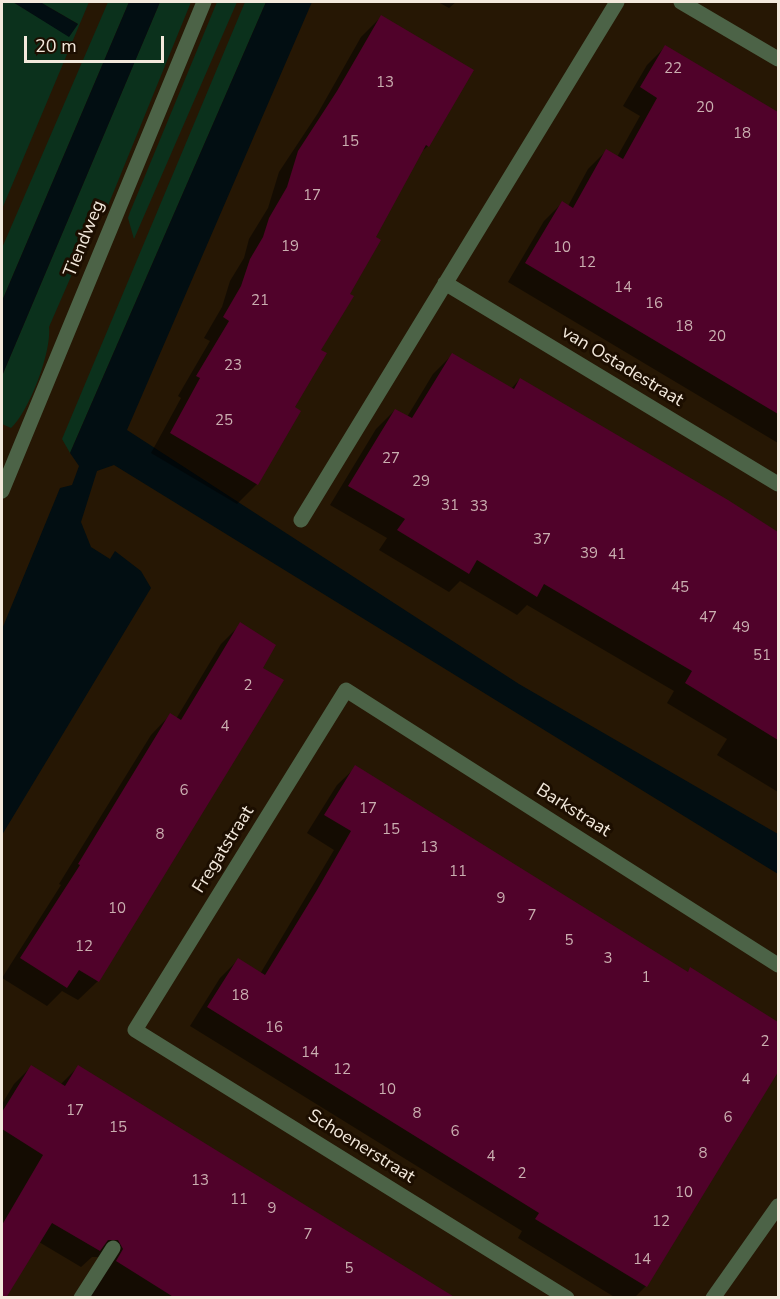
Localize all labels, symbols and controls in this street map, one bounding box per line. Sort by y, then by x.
scale bar [27,24,166,62]
text: 20 m [35,34,77,58]
house number: 22 [664,60,682,78]
house number: 13 [376,74,394,92]
house number: 20 [696,99,714,117]
house number: 18 [733,125,751,143]
house number: 15 [341,133,359,151]
house number: 17 [303,187,321,205]
street label: Tiendweg [60,198,110,280]
house number: 19 [281,238,299,256]
house number: 10 [553,239,571,257]
house number: 12 [578,254,596,272]
house number: 14 [614,279,632,297]
house number: 21 [251,292,269,310]
house number: 16 [645,295,663,313]
house number: 18 [675,318,693,336]
street label: van Ostadestraat [557,322,687,412]
house number: 20 [708,328,726,346]
house number: 23 [224,357,242,375]
house number: 25 [215,412,233,430]
house number: 27 [382,450,400,468]
house number: 29 [412,473,430,491]
house number: 31 [441,497,459,515]
house number: 33 [470,498,488,516]
house number: 37 [533,531,551,549]
house number: 39 [580,545,598,563]
house number: 41 [608,546,626,564]
house number: 45 [671,579,689,597]
house number: 47 [699,609,717,627]
house number: 49 [732,619,750,637]
house number: 51 [753,647,771,665]
house number: 2 [244,677,252,695]
house number: 4 [221,718,229,736]
street label: Barkstraat [532,780,614,842]
house number: 6 [180,782,188,800]
house number: 17 [359,800,377,818]
street label: Fregatstraat [189,802,259,898]
house number: 15 [382,821,400,839]
house number: 8 [156,826,164,844]
house number: 13 [420,839,438,857]
house number: 11 [449,863,467,881]
house number: 9 [497,890,505,908]
house number: 10 [108,900,126,918]
house number: 7 [528,907,536,925]
house number: 5 [565,932,573,950]
house number: 12 [75,938,93,956]
house number: 3 [604,950,612,968]
house number: 1 [642,969,650,987]
house number: 18 [231,987,249,1005]
house number: 16 [265,1019,283,1037]
house number: 2 [761,1033,769,1051]
house number: 14 [301,1044,319,1062]
house number: 12 [333,1061,351,1079]
house number: 4 [742,1071,750,1089]
house number: 10 [378,1081,396,1099]
house number: 17 [66,1102,84,1120]
house number: 8 [413,1105,421,1123]
street label: Schoenerstraat [304,1106,418,1188]
house number: 6 [724,1109,732,1127]
house number: 15 [109,1119,127,1137]
house number: 6 [451,1123,459,1141]
house number: 8 [699,1145,707,1163]
house number: 4 [487,1148,495,1166]
house number: 2 [518,1165,526,1183]
house number: 13 [191,1172,209,1190]
house number: 10 [675,1184,693,1202]
house number: 11 [230,1191,248,1209]
house number: 9 [268,1200,276,1218]
house number: 12 [652,1213,670,1231]
house number: 7 [304,1226,312,1244]
house number: 14 [633,1251,651,1269]
house number: 5 [345,1260,353,1278]

